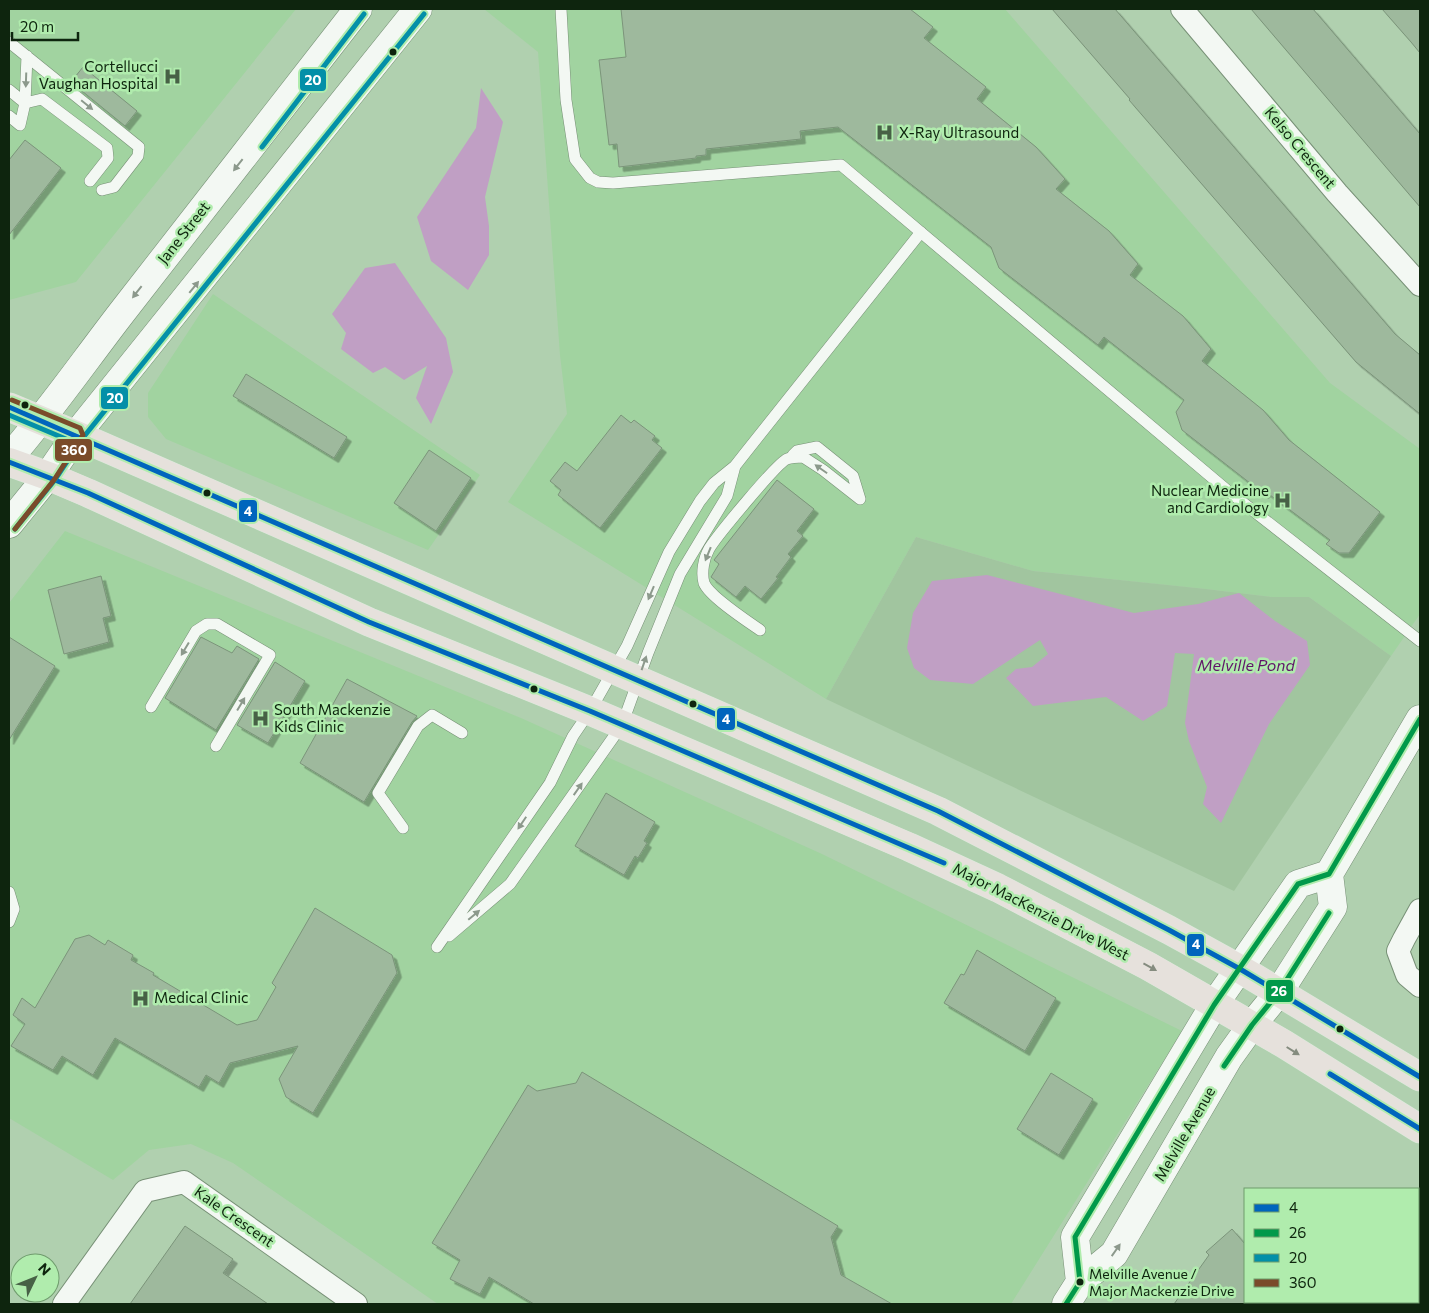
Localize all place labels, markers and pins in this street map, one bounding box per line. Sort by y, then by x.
unlabelled marker [388,47,398,57]
place label: Cortellucci Vaughan Hospital [39,57,158,92]
hospital icon: Cortellucci Vaughan Hospital [162,66,182,86]
hospital icon: X-Ray Ultrasound [875,123,895,143]
place label: X-Ray Ultrasound [899,123,1019,141]
unlabelled marker [20,400,30,410]
place label: Nuclear Medicine and Cardiology [1151,481,1269,516]
unlabelled marker [202,488,212,498]
hospital icon: Nuclear Medicine and Cardiology [1273,490,1293,510]
unlabelled marker [529,684,539,694]
unlabelled marker [688,699,698,709]
place label: South Mackenzie Kids Clinic [274,700,391,735]
hospital icon: South Mackenzie Kids Clinic [250,709,270,729]
hospital icon: Medical Clinic [130,988,150,1008]
place label: Medical Clinic [154,988,249,1006]
unlabelled marker [1335,1024,1345,1034]
place label: Melville Avenue / Major Mackenzie Drive [1089,1265,1234,1299]
marker: Melville Avenue / Major Mackenzie Drive [1075,1277,1085,1287]

